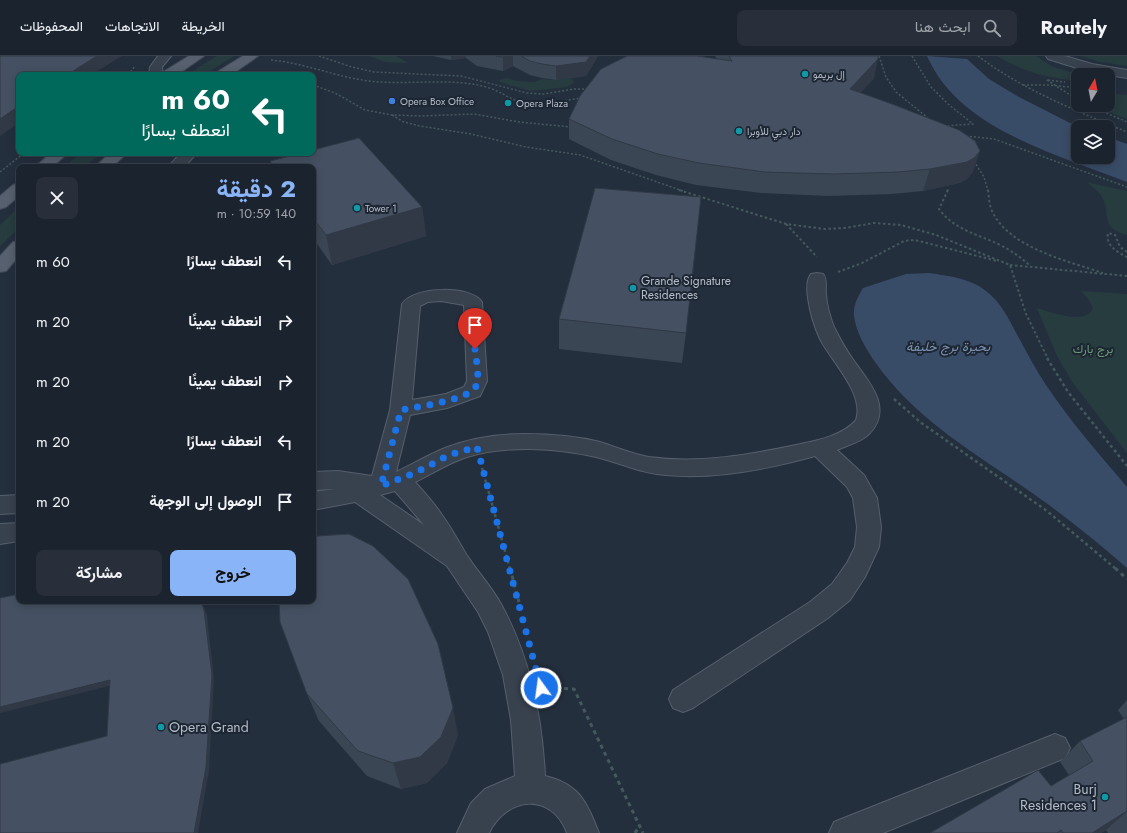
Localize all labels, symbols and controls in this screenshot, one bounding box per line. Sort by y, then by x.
search box [737,10,1017,46]
text: Routely [1041,14,1107,41]
text: المحفوظات [20,16,83,36]
text: الاتجاهات [105,16,159,36]
text: الخريطة [181,16,225,36]
text: ابحث هنا [915,16,971,38]
icon: search [981,17,1003,39]
place label: إل بريمو [813,67,846,82]
north arrow [1071,68,1115,112]
map controls [1071,68,1115,164]
marker: إل بريمو [800,69,810,79]
text: 60 m [161,79,230,120]
icon: left [244,88,296,140]
place label: Opera Box Office [400,94,474,109]
marker: Opera Box Office [387,96,397,106]
place label: Opera Plaza [516,96,568,111]
marker: Opera Plaza [503,98,513,108]
text: انعطف يسارًا [141,117,230,143]
button: layers [1071,120,1115,164]
place label: دار دبي للأوبرا [747,124,801,140]
marker: دار دبي للأوبرا [734,126,744,136]
text: 2 دقيقة [216,171,296,206]
button: close [36,177,78,219]
place label: Tower 1 [365,201,397,216]
marker: Tower 1 [352,203,362,213]
text: 140 m · 10:59 [217,204,296,223]
text: انعطف يسارًا [187,250,262,272]
text: 60 m [36,251,70,273]
icon: left [274,251,296,273]
place label: Grande Signature Residences [641,272,731,304]
marker: Grande Signature Residences [628,283,638,293]
pin [458,308,492,349]
text: انعطف يمينًا [188,310,262,332]
text: 20 m [36,311,70,333]
icon: right [274,311,296,333]
icon: arrive [464,314,486,336]
water label: بحيرة برج خليفة [906,337,991,356]
park label: برج بارك [1073,340,1113,358]
text: انعطف يمينًا [188,370,262,392]
text: 20 m [36,371,70,393]
icon: right [274,371,296,393]
text: انعطف يسارًا [187,430,262,452]
text: 20 m [36,431,70,453]
icon: left [274,431,296,453]
text: الوصول إلى الوجهة [149,490,262,512]
text: 20 m [36,491,70,513]
icon: arrive [274,491,296,513]
button: مشاركة [36,550,162,596]
button: خروج [170,550,296,596]
position arrow [520,667,562,709]
place label: Opera Grand [169,717,249,737]
marker: Opera Grand [156,722,166,732]
place label: Burj Residences 1 [1020,779,1097,815]
marker: Burj Residences 1 [1100,792,1110,802]

